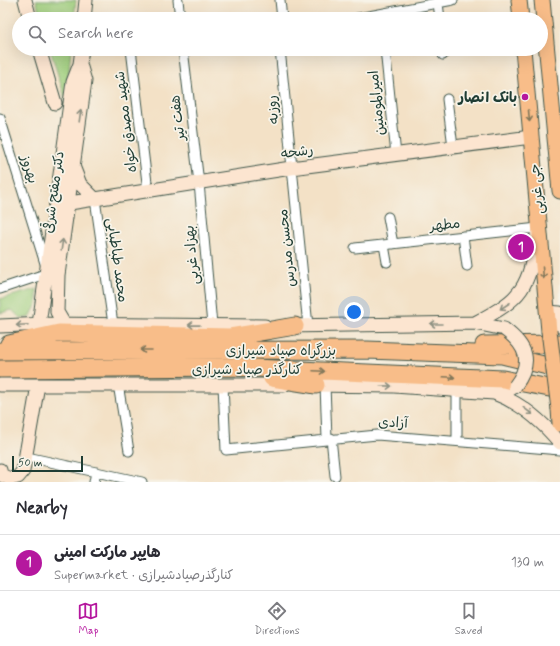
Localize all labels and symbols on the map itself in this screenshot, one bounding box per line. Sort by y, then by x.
street label: شهید مصدق خواه [111,70,141,174]
street label: امیرالمومنین [365,70,389,136]
place label: بانک انصار [457,89,517,107]
marker: بانک انصار [520,92,530,102]
street label: هفت تیر [166,94,190,143]
street label: روزبه [263,95,283,125]
one-way arrow [526,109,533,122]
one-way arrow [76,110,84,123]
street label: رشحه [280,141,315,163]
street label: دکتر مفتح شرقی [39,150,69,234]
street label: بهروز [16,152,42,186]
street label: جی غربی [526,163,548,215]
street label: محسن مدرس [274,208,300,288]
street label: مطهر [428,214,461,236]
street label: محمد طباطبایی [102,217,132,304]
street label: بهزاد غربی [180,224,204,285]
pin: 1 [508,232,534,262]
one-way arrow [58,239,66,252]
one-way arrow [540,266,547,279]
your location [344,302,364,322]
one-way arrow [500,302,511,310]
one-way arrow [430,320,443,328]
one-way arrow [188,321,201,329]
one-way arrow [16,322,29,329]
street label: بزرگراه صیاد شیرازی [226,342,336,360]
one-way arrow [140,346,153,354]
street label: کنارگذر صیاد شیرازی [192,361,302,379]
one-way arrow [312,367,325,374]
one-way arrow [442,373,455,380]
one-way arrow [379,382,392,390]
one-way arrow [522,407,533,415]
street label: آزادی [378,413,409,433]
scale bar [12,454,83,473]

